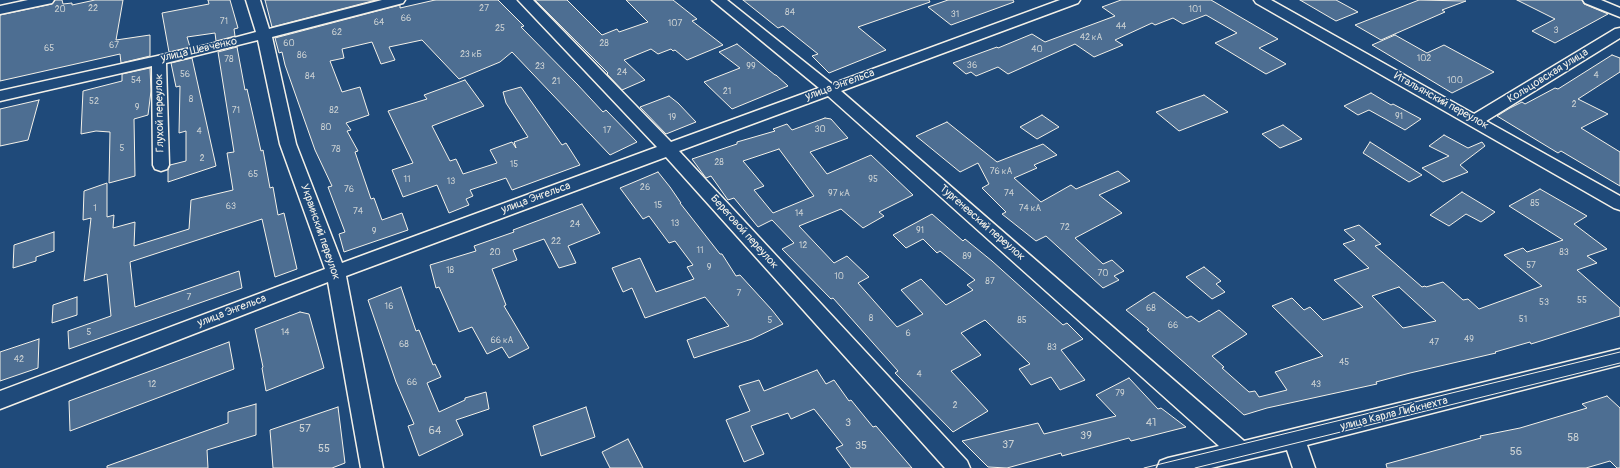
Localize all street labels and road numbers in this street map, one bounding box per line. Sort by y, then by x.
street label: улица Шевченко [160,35,238,65]
street label: Кольцовская улица [1505,46,1591,106]
street label: улица Энгельса [804,66,876,104]
street label: Итальянский переулок [1391,69,1491,133]
street label: Глухой переулок [153,74,167,152]
street label: улица Энгельса [500,179,572,217]
street label: Украинский переулок [297,182,343,282]
street label: Тургеневский переулок [937,182,1027,264]
street label: Береговой переулок [707,192,781,272]
street label: улица Энгельса [196,292,268,330]
street label: улица Карла Либкнехта [1339,394,1449,434]

